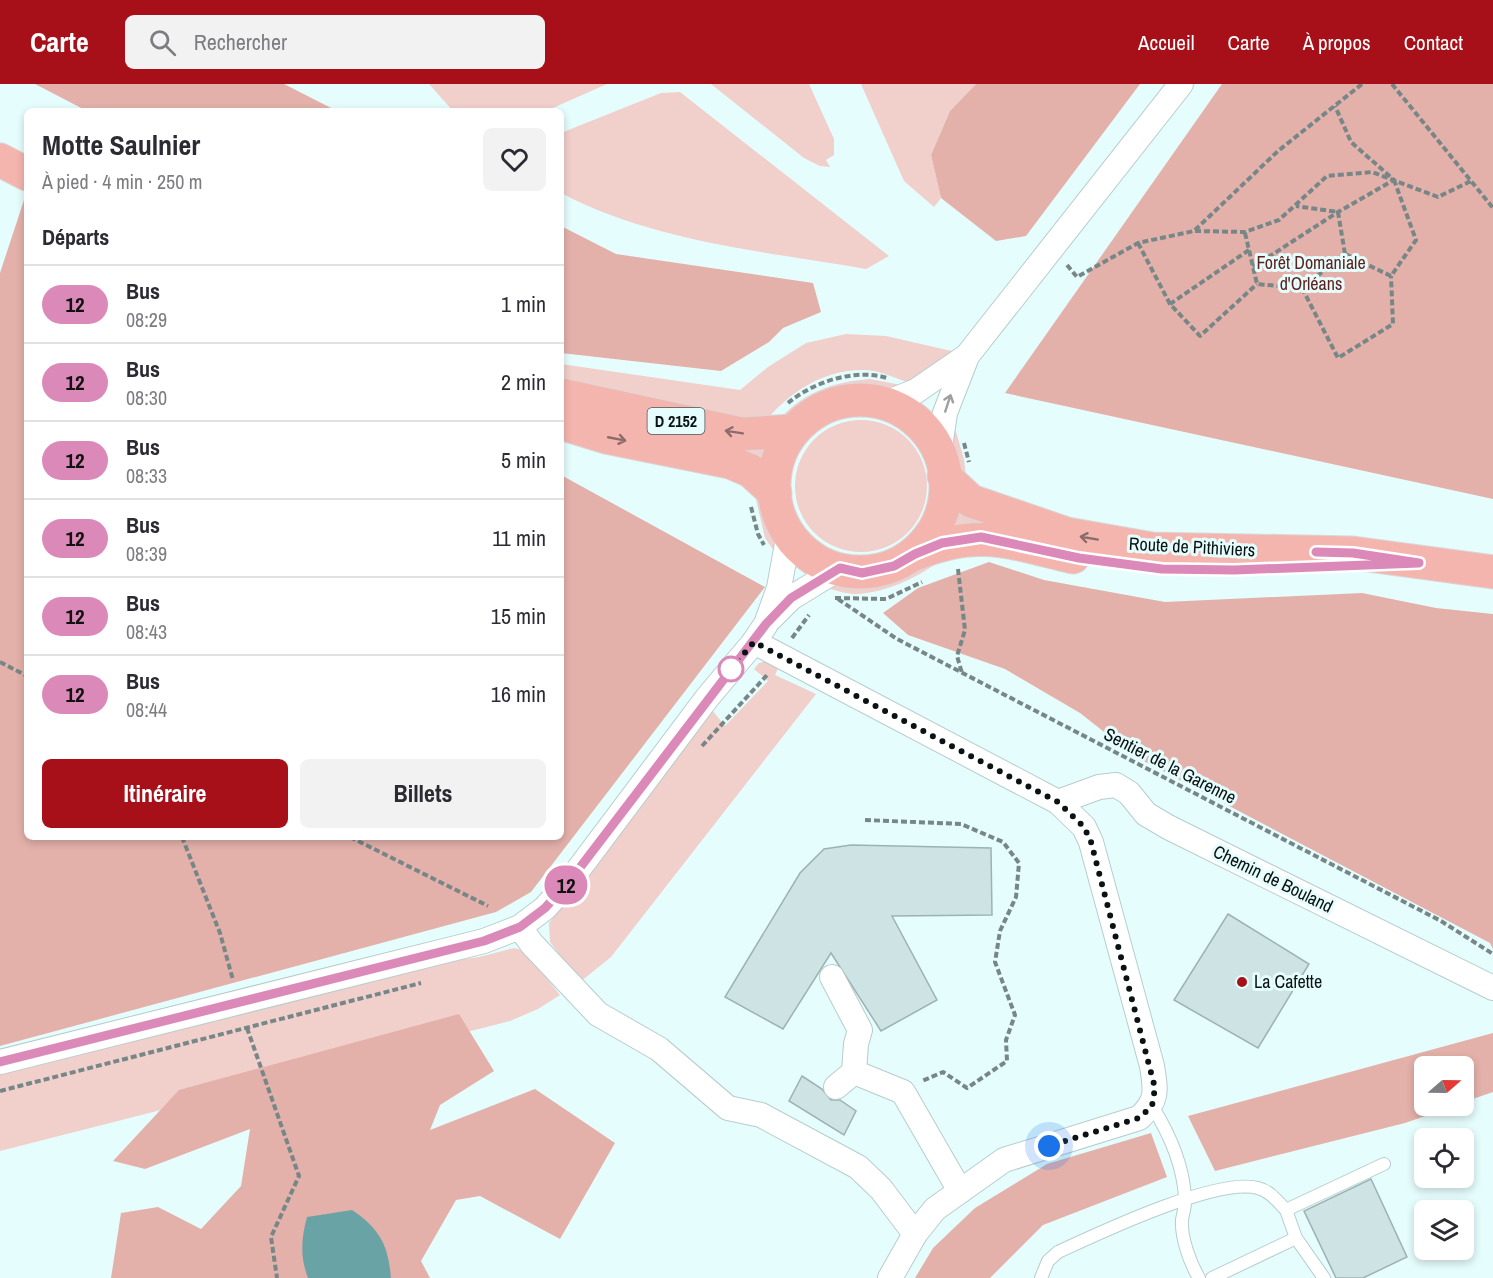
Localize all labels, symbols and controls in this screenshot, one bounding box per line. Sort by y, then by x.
search box [125,15,545,69]
text: Carte [30,23,89,61]
icon: search [146,26,179,59]
text: Rechercher [194,27,287,57]
text: Accueil [1138,28,1195,57]
text: Carte [1228,28,1270,57]
text: À propos [1303,28,1371,57]
text: Contact [1404,28,1463,57]
text: Motte Saulnier [42,126,200,164]
button: heart [483,128,546,191]
text: À pied · 4 min · 250 m [42,168,202,195]
text: Départs [42,222,109,252]
park label: Forêt Domaniale d'Orléans [1256,250,1366,296]
text: Bus [126,276,160,306]
text: 1 min [501,289,546,319]
text: 12 [65,290,85,319]
text: 08:29 [126,306,167,333]
text: Bus [126,354,160,384]
text: 2 min [501,367,546,397]
text: 12 [65,368,85,397]
text: 08:30 [126,384,167,411]
one-way arrow [943,394,954,413]
road number: D 2152 [648,408,704,434]
one-way arrow [725,426,745,437]
text: Bus [126,432,160,462]
one-way arrow [607,434,626,445]
text: 5 min [501,445,546,475]
text: 12 [65,446,85,475]
text: 08:33 [126,462,167,489]
text: Bus [126,510,160,540]
text: 11 min [492,523,546,553]
text: 12 [65,524,85,553]
street label: Route de Pithiviers [1128,531,1256,562]
one-way arrow [1080,532,1099,543]
text: 08:39 [126,540,167,567]
text: Bus [126,588,160,618]
text: 15 min [491,601,546,631]
text: 12 [65,602,85,631]
text: 08:43 [126,618,167,645]
unlabelled marker [718,656,744,682]
text: Bus [126,666,160,696]
text: 16 min [491,679,546,709]
text: 12 [65,680,85,709]
text: 08:44 [126,696,167,723]
street label: Sentier de la Garenne [1100,721,1241,810]
button: Itinéraire [42,759,288,828]
button: Billets [300,759,546,828]
street label: Chemin de Bouland [1209,839,1337,918]
line badge: 12 [539,866,593,904]
text: 12 [556,871,576,900]
place label: La Cafette [1254,969,1322,994]
marker: La Cafette [1235,975,1249,989]
north arrow [1414,1056,1474,1116]
map controls [1414,1056,1474,1260]
button: locate [1414,1128,1474,1188]
your location [1034,1131,1064,1161]
button: layers [1414,1200,1474,1260]

